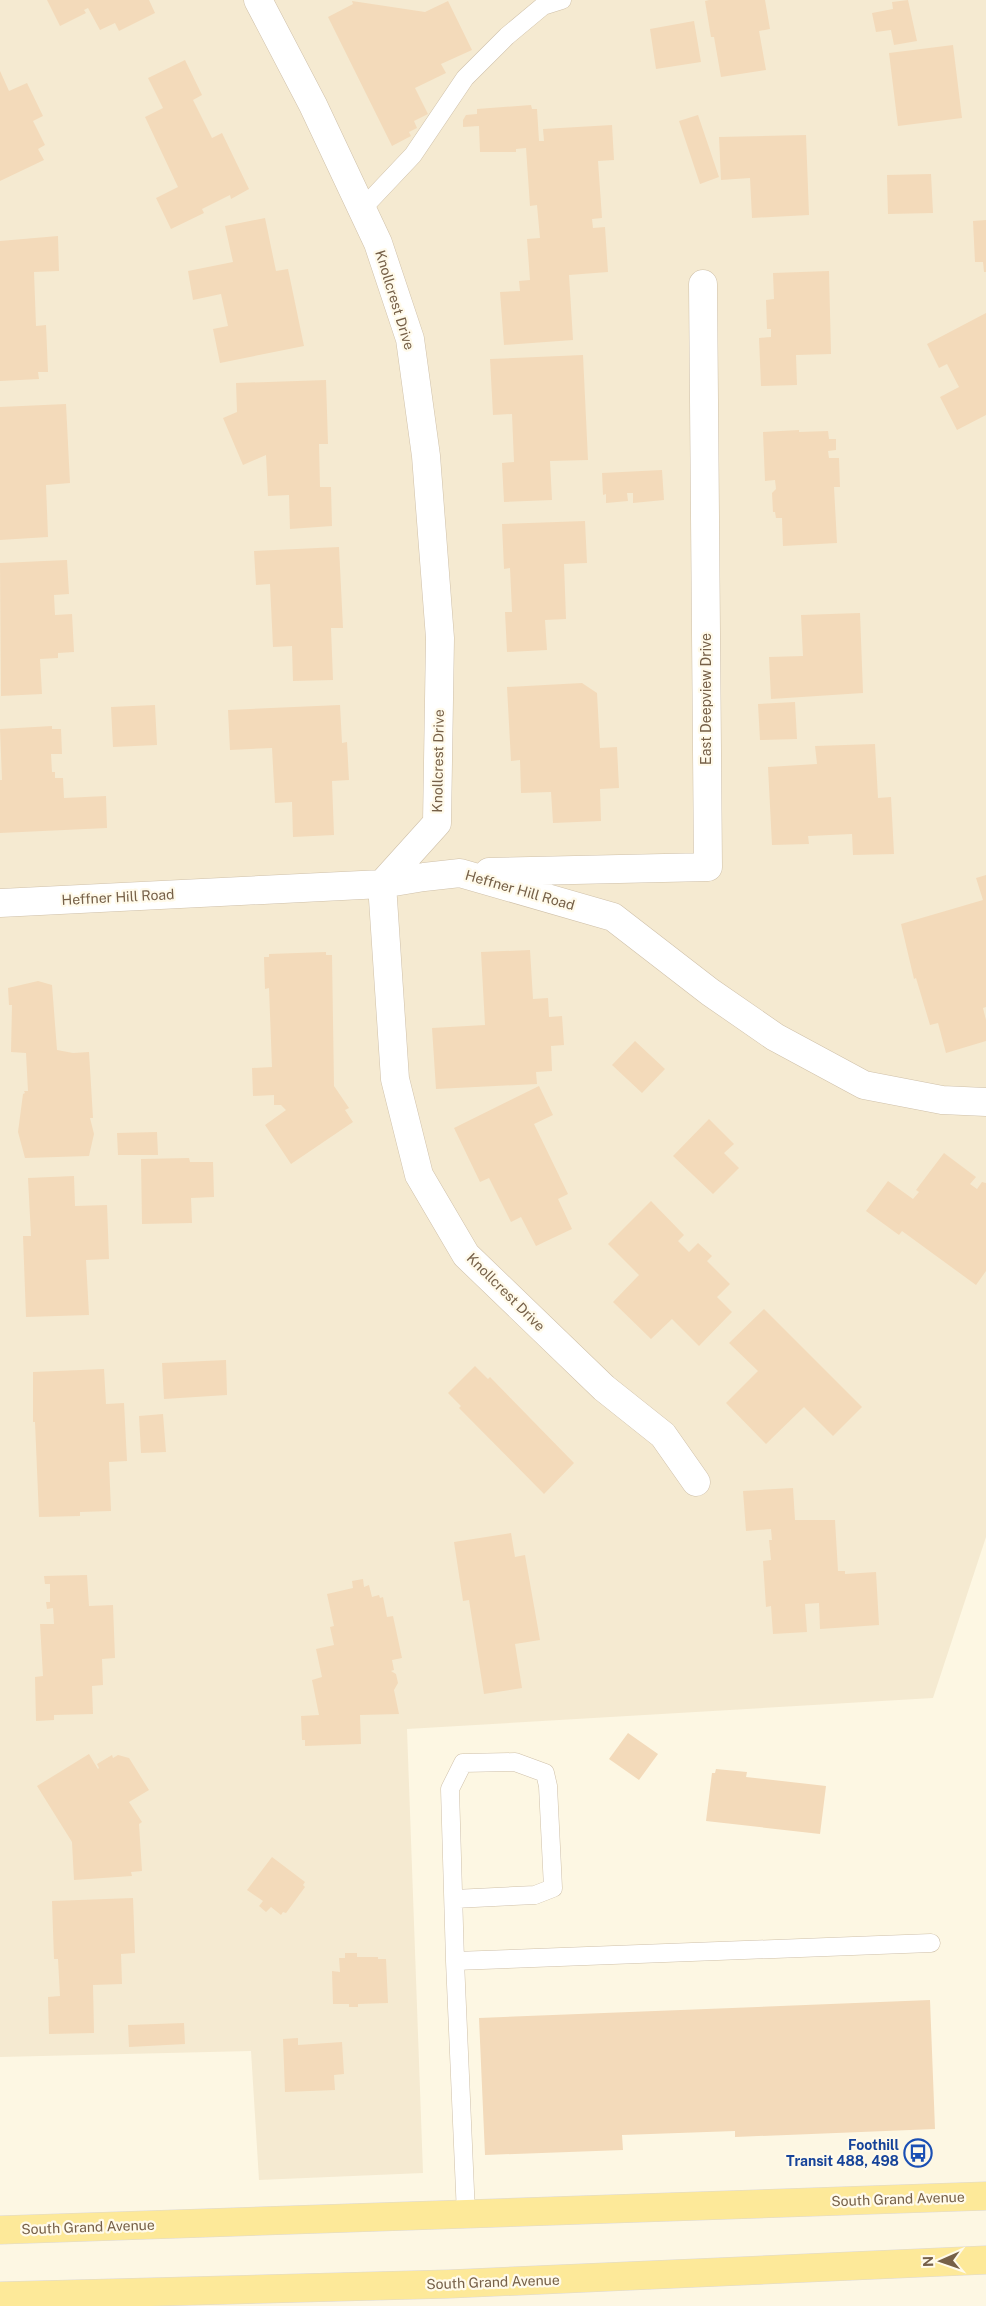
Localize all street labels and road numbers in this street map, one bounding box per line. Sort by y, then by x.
street label: Knollcrest Drive [372,248,418,352]
street label: East Deepview Drive [698,633,714,765]
street label: Knollcrest Drive [429,709,447,813]
street label: Heffner Hill Road [463,867,577,913]
street label: Heffner Hill Road [61,886,175,908]
street label: Knollcrest Drive [464,1250,548,1334]
street label: South Grand Avenue [831,2189,965,2209]
street label: South Grand Avenue [21,2217,155,2237]
street label: South Grand Avenue [426,2272,560,2292]

